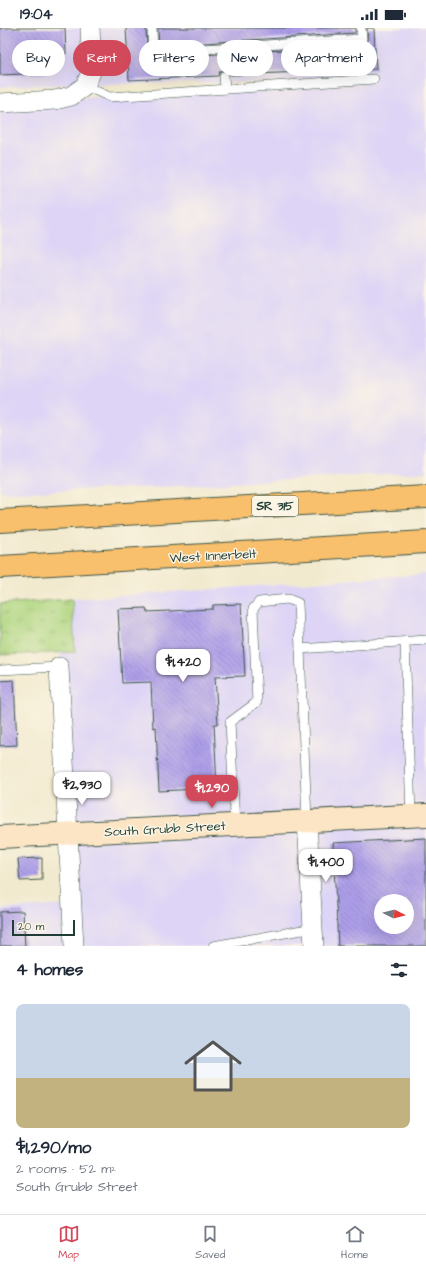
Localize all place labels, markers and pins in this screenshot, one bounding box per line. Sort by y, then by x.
pin: $1,420 [150,649,216,683]
pin: $2,930 [49,772,115,806]
pin: $1,290 [179,775,245,809]
pin: $1,400 [293,849,359,883]

